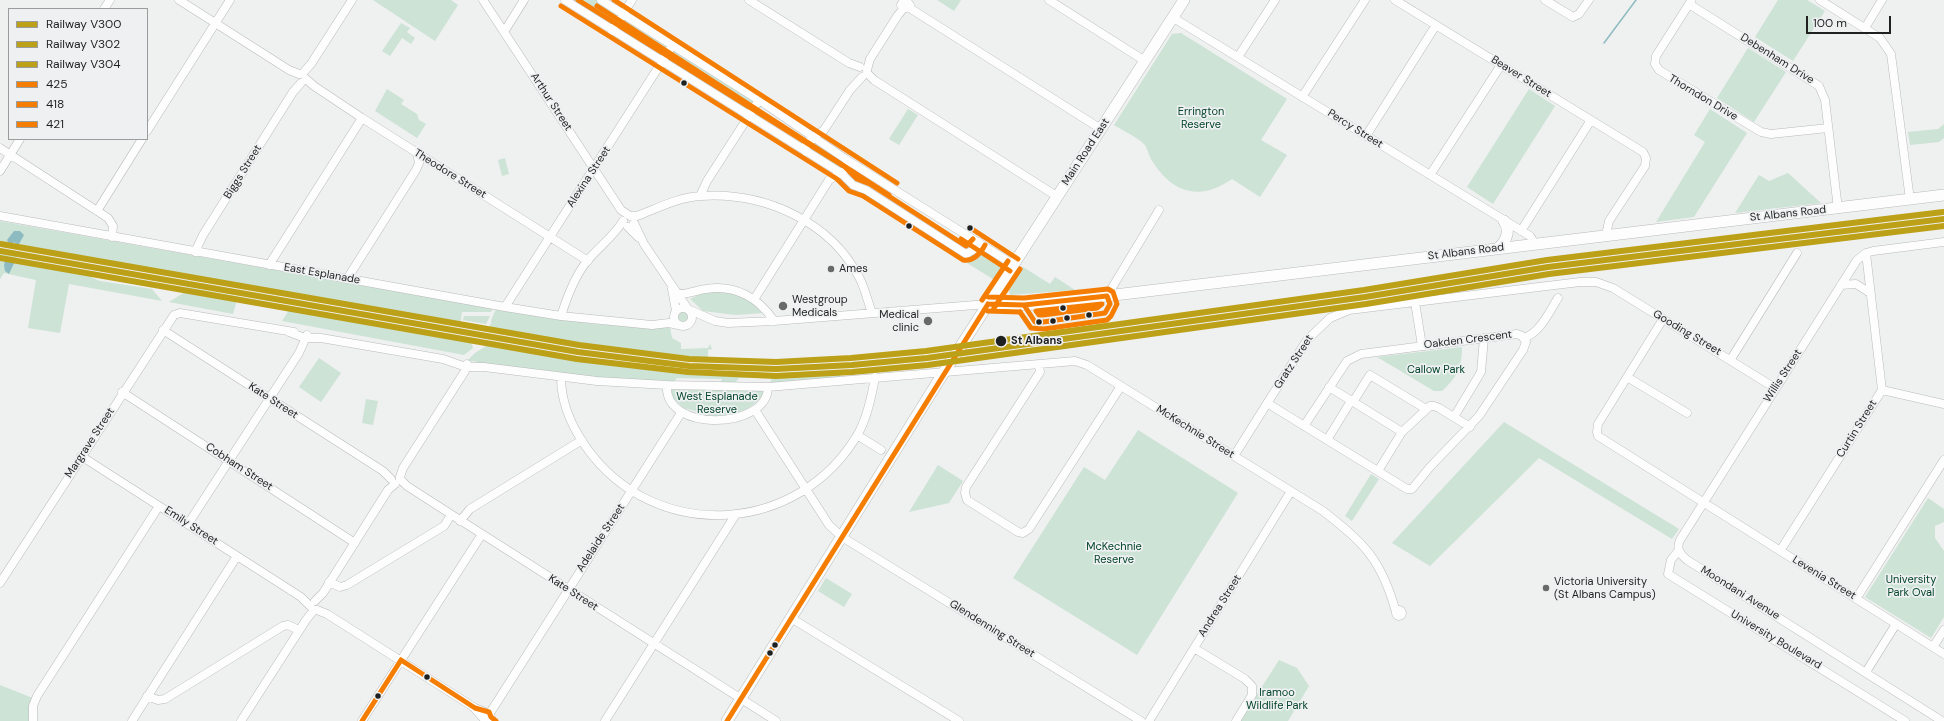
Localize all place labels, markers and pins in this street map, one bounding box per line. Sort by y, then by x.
unlabelled marker [679,78,689,88]
unlabelled marker [904,221,914,231]
unlabelled marker [965,223,975,233]
place label: Ames [839,262,868,276]
marker: Ames [826,264,836,274]
place label: Westgroup Medicals [792,293,848,319]
marker: Westgroup Medicals [777,300,789,312]
unlabelled marker [1058,303,1068,313]
place label: Medical clinic [879,308,919,334]
unlabelled marker [1084,310,1094,320]
unlabelled marker [1062,313,1072,323]
marker: Medical clinic [922,315,934,327]
unlabelled marker [1048,316,1058,326]
unlabelled marker [1034,317,1044,327]
marker: St Albans [994,334,1008,348]
place label: St Albans [1011,334,1062,348]
place label: Victoria University (St Albans Campus) [1554,575,1656,601]
marker: Victoria University (St Albans Campus) [1541,583,1551,593]
unlabelled marker [770,640,780,650]
unlabelled marker [765,648,775,658]
unlabelled marker [422,672,432,682]
unlabelled marker [373,691,383,701]

